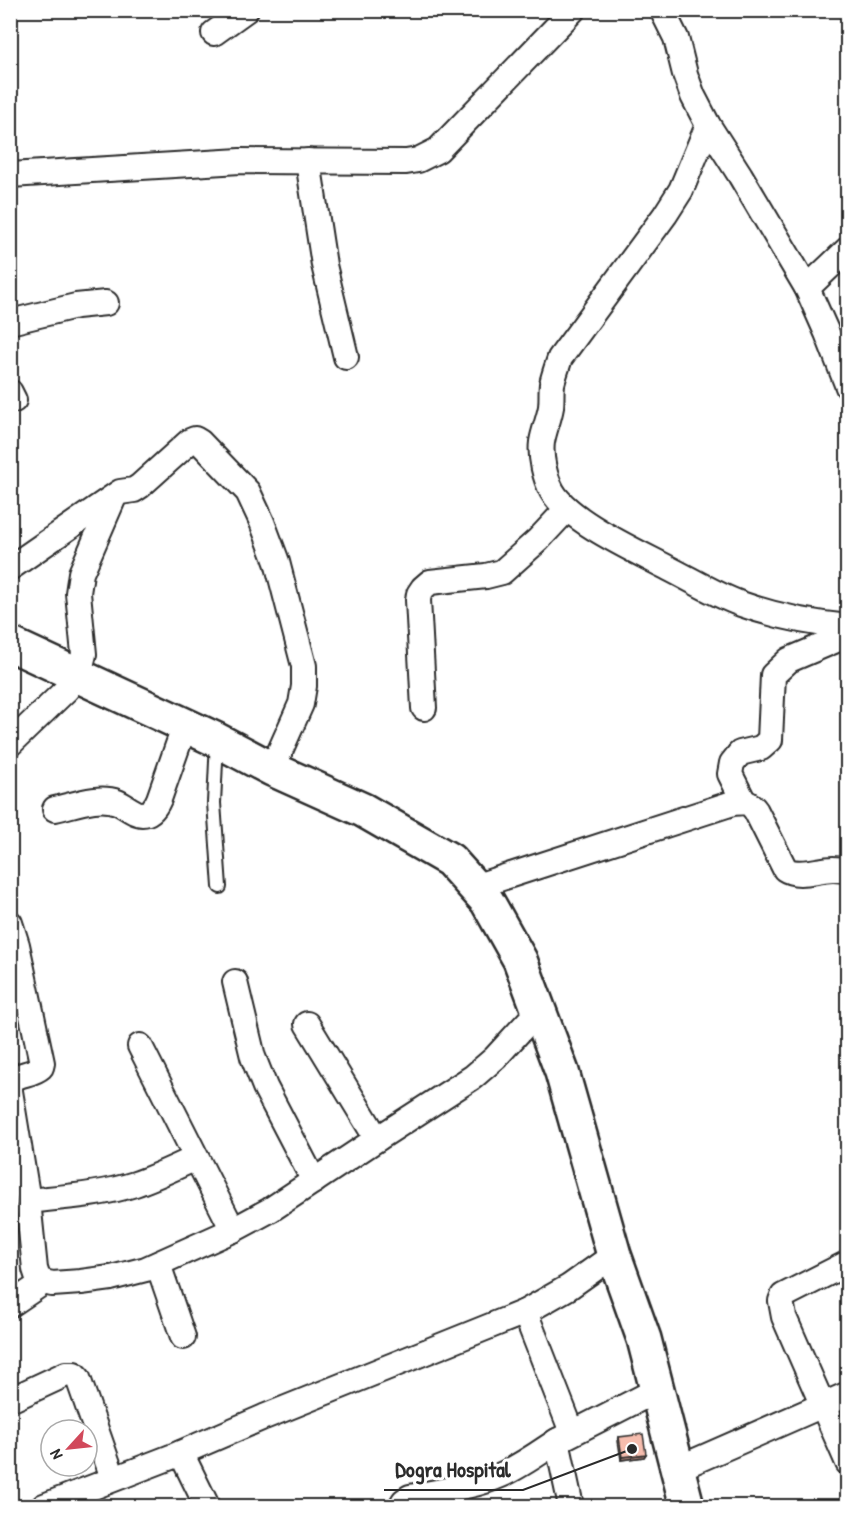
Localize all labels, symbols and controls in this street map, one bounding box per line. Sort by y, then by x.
north arrow [39,1418,99,1478]
text: N [44,1446,67,1464]
callout: Dogra Hospital [384,1450,523,1490]
text: Dogra Hospital [395,1454,512,1485]

